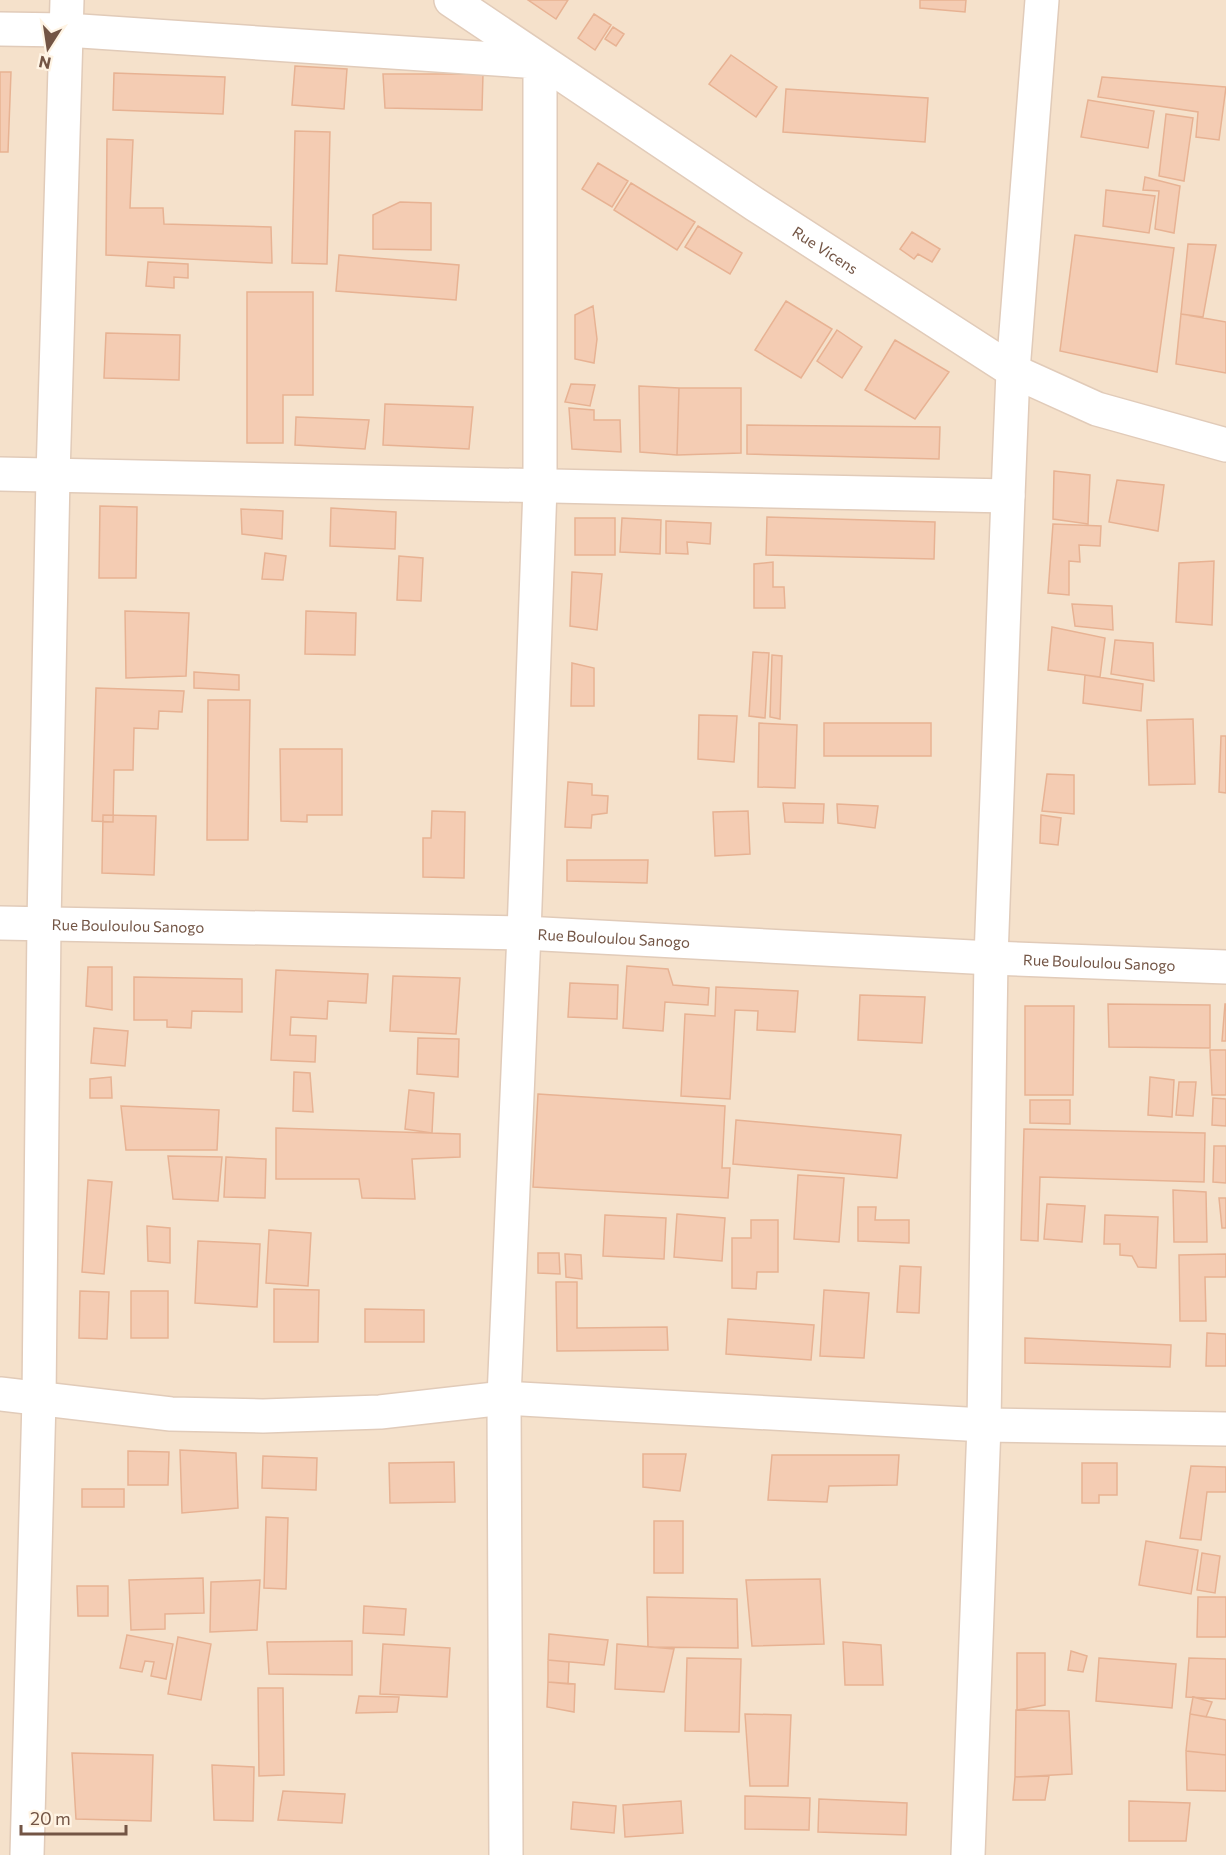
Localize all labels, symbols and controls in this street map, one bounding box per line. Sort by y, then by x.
north arrow [18,18,78,78]
text: N [37,53,53,74]
street label: Rue Vicens [789,222,861,278]
street label: Rue Bouloulou Sanogo [52,915,204,936]
street label: Rue Bouloulou Sanogo [537,925,690,951]
street label: Rue Bouloulou Sanogo [1023,950,1176,974]
scale bar [21,1798,126,1836]
text: 20 m [30,1807,71,1829]

